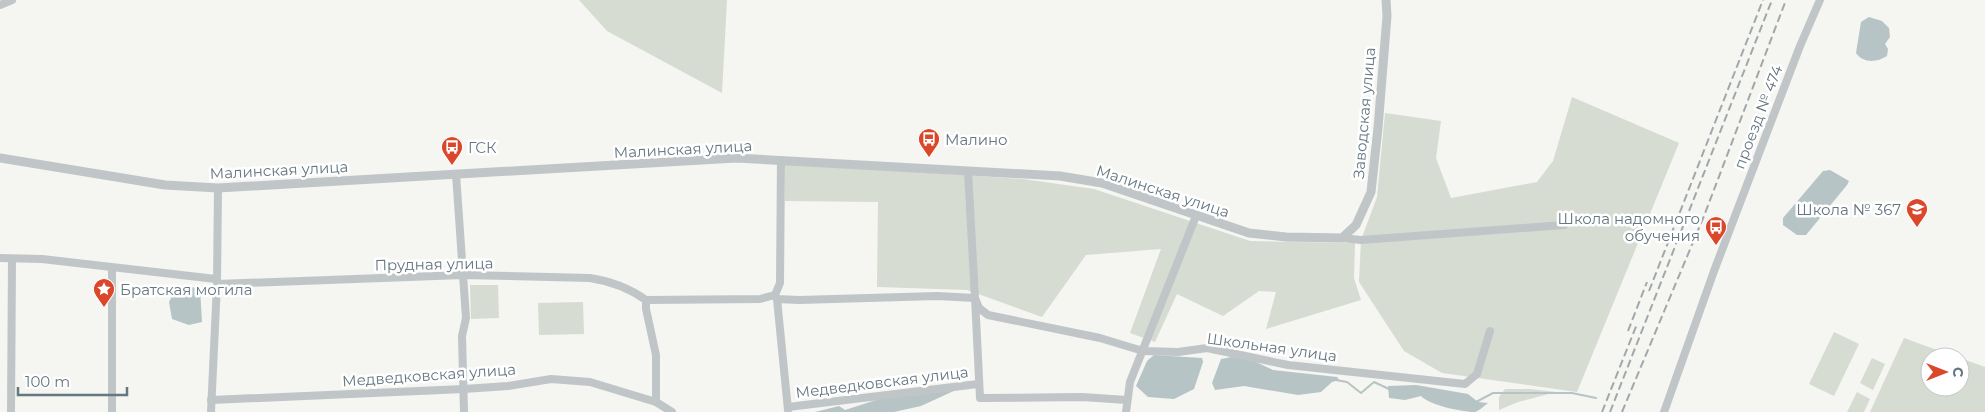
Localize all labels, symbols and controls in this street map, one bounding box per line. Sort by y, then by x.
street label: Заводская улица [1349,46,1379,180]
street label: проезд № 474 [1729,62,1787,172]
bus stop icon: Малино [917,127,941,158]
place label: Малино [945,130,1008,149]
bus stop icon: ГСК [440,135,464,166]
street label: Малинская улица [613,136,753,162]
place label: ГСК [468,138,497,157]
street label: Малинская улица [209,157,349,183]
street label: Малинская улица [1094,161,1232,221]
school or university icon: Школа № 367 [1905,197,1929,228]
place label: Школа № 367 [1796,200,1901,219]
place label: Школа надомного обучения [1557,209,1700,245]
bus stop icon: Школа надомного обучения [1704,215,1728,246]
street label: Прудная улица [374,253,494,275]
place icon: Братская могила [92,277,116,308]
place label: Братская могила [120,280,252,299]
street label: Школьная улица [1206,328,1338,366]
north arrow [1920,347,1970,397]
street label: Медведковская улица [342,359,516,391]
street label: Медведковская улица [794,362,970,402]
scale bar [18,364,126,396]
text: С [1949,367,1967,377]
text: 100 m [25,372,70,391]

